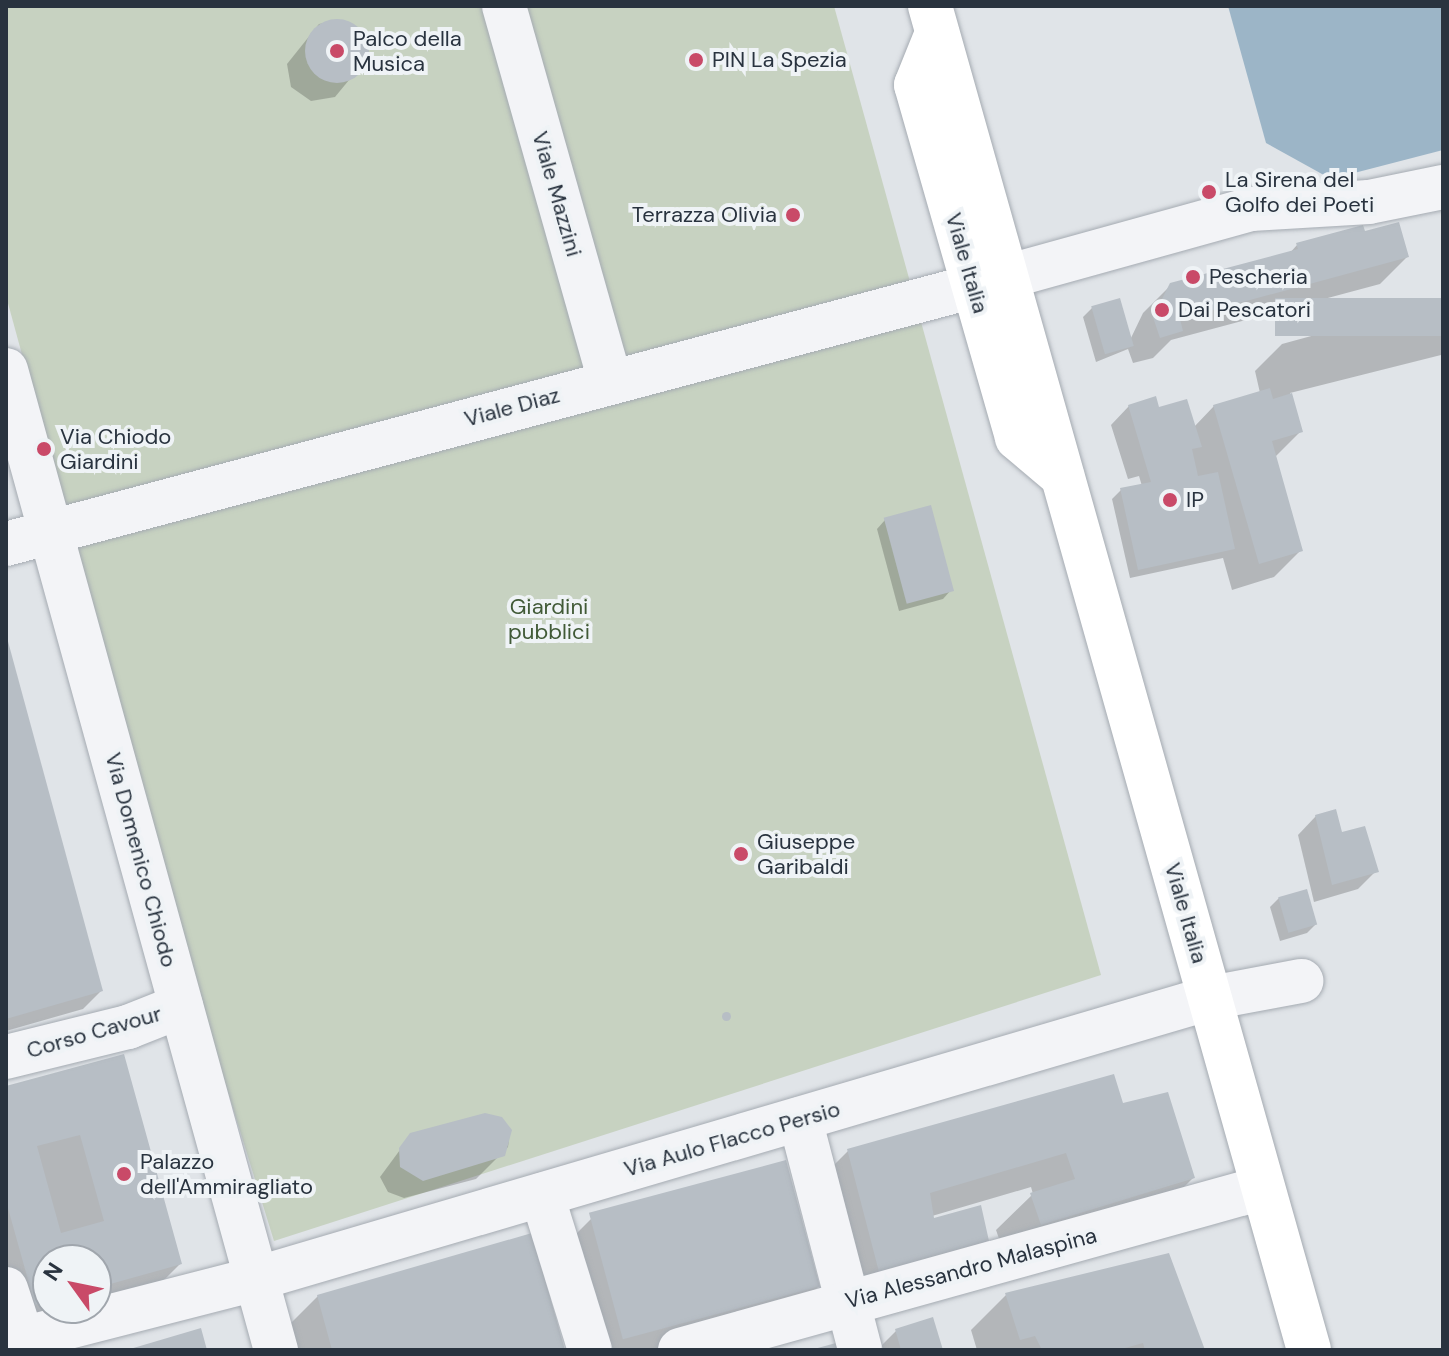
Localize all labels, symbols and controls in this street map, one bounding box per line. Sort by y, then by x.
place label: Palco della Musica [353,25,462,76]
marker: Palco della Musica [328,42,346,60]
place label: PIN La Spezia [712,47,847,73]
marker: PIN La Spezia [687,51,705,69]
street label: Viale Mazzini [527,128,587,260]
place label: La Sirena del Golfo dei Poeti [1225,166,1374,218]
marker: La Sirena del Golfo dei Poeti [1200,183,1218,201]
place label: Terrazza Olivia [632,202,777,228]
marker: Terrazza Olivia [784,206,802,224]
street label: Viale Italia [940,210,994,316]
place label: Pescheria [1209,264,1308,290]
marker: Pescheria [1184,268,1202,286]
place label: Dai Pescatori [1178,297,1311,323]
marker: Dai Pescatori [1153,301,1171,319]
street label: Viale Diaz [461,382,563,432]
place label: Via Chiodo Giardini [60,423,171,474]
marker: Via Chiodo Giardini [35,440,53,458]
place label: IP [1186,487,1204,513]
marker: IP [1161,491,1179,509]
park label: Giardini pubblici [508,593,590,644]
street label: Via Domenico Chiodo [100,750,182,970]
place label: Giuseppe Garibaldi [757,828,855,880]
marker: Giuseppe Garibaldi [732,845,750,863]
street label: Viale Italia [1159,860,1213,966]
street label: Corso Cavour [24,1000,164,1064]
street label: Via Aulo Flacco Persio [621,1096,843,1182]
place label: Palazzo dell'Ammiragliato [140,1148,313,1200]
marker: Palazzo dell'Ammiragliato [115,1165,133,1183]
street label: Via Alessandro Malaspina [843,1222,1099,1314]
north arrow [32,1244,112,1324]
text: N [37,1257,70,1286]

